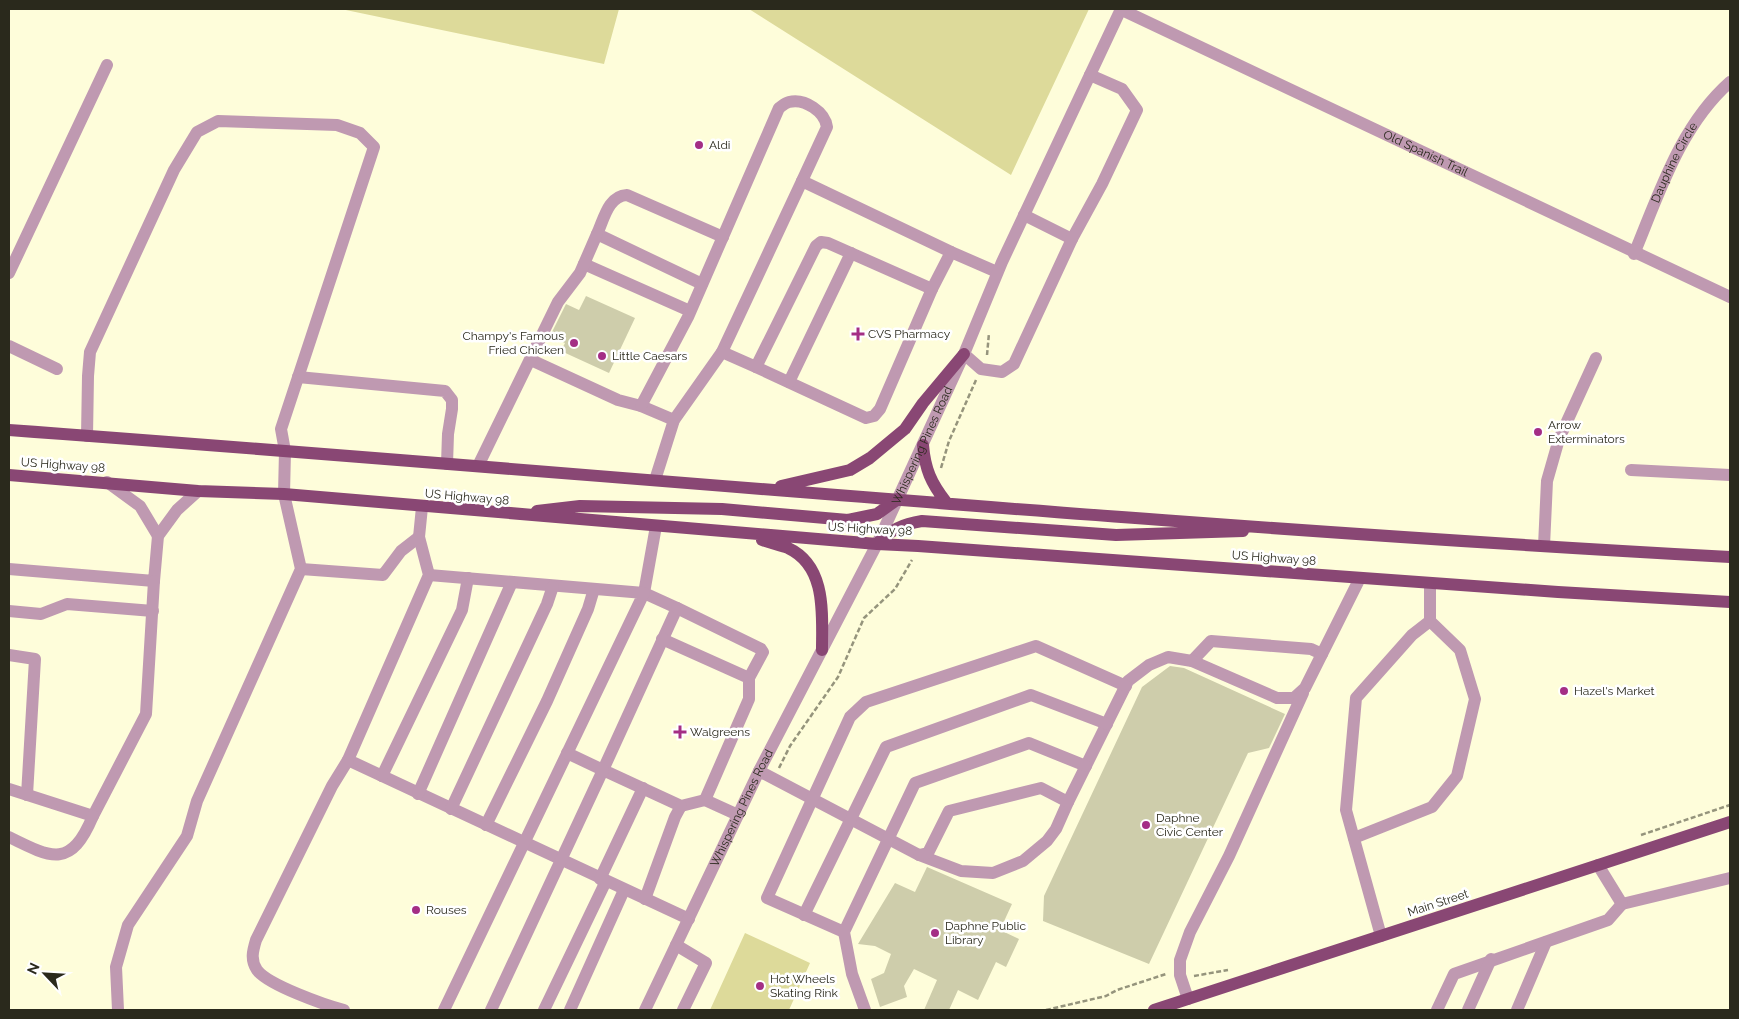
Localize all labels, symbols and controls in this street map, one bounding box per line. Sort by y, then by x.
street label: Dauphine Circle [1648,120,1700,205]
street label: Old Spanish Trail [1381,127,1471,180]
place label: Aldi [709,138,730,152]
marker: Aldi [693,139,705,151]
place label: CVS Pharmacy [868,327,951,341]
marker: CVS Pharmacy [852,328,864,340]
place label: Champy's Famous Fried Chicken [462,329,564,357]
marker: Champy's Famous Fried Chicken [568,337,580,349]
place label: Little Caesars [612,349,687,363]
marker: Little Caesars [596,350,608,362]
street label: Whispering Pines Road [889,384,955,507]
place label: Arrow Exterminators [1548,418,1625,446]
marker: Arrow Exterminators [1532,426,1544,438]
street label: US Highway 98 [20,455,106,475]
street label: US Highway 98 [424,486,510,508]
street label: US Highway 98 [827,520,913,538]
street label: US Highway 98 [1231,548,1317,568]
place label: Hazel's Market [1574,684,1655,698]
marker: Hazel's Market [1558,685,1570,697]
place label: Walgreens [690,725,750,739]
marker: Walgreens [674,726,686,738]
street label: Whispering Pines Road [707,747,776,869]
place label: Daphne Civic Center [1156,811,1224,839]
marker: Daphne Civic Center [1140,819,1152,831]
street label: Main Street [1406,887,1470,919]
place label: Rouses [426,903,467,917]
marker: Rouses [410,904,422,916]
place label: Daphne Public Library [945,919,1026,947]
marker: Daphne Public Library [929,927,941,939]
north arrow [20,949,70,999]
text: N [24,960,43,977]
place label: Hot Wheels Skating Rink [770,972,839,1000]
marker: Hot Wheels Skating Rink [754,980,766,992]

